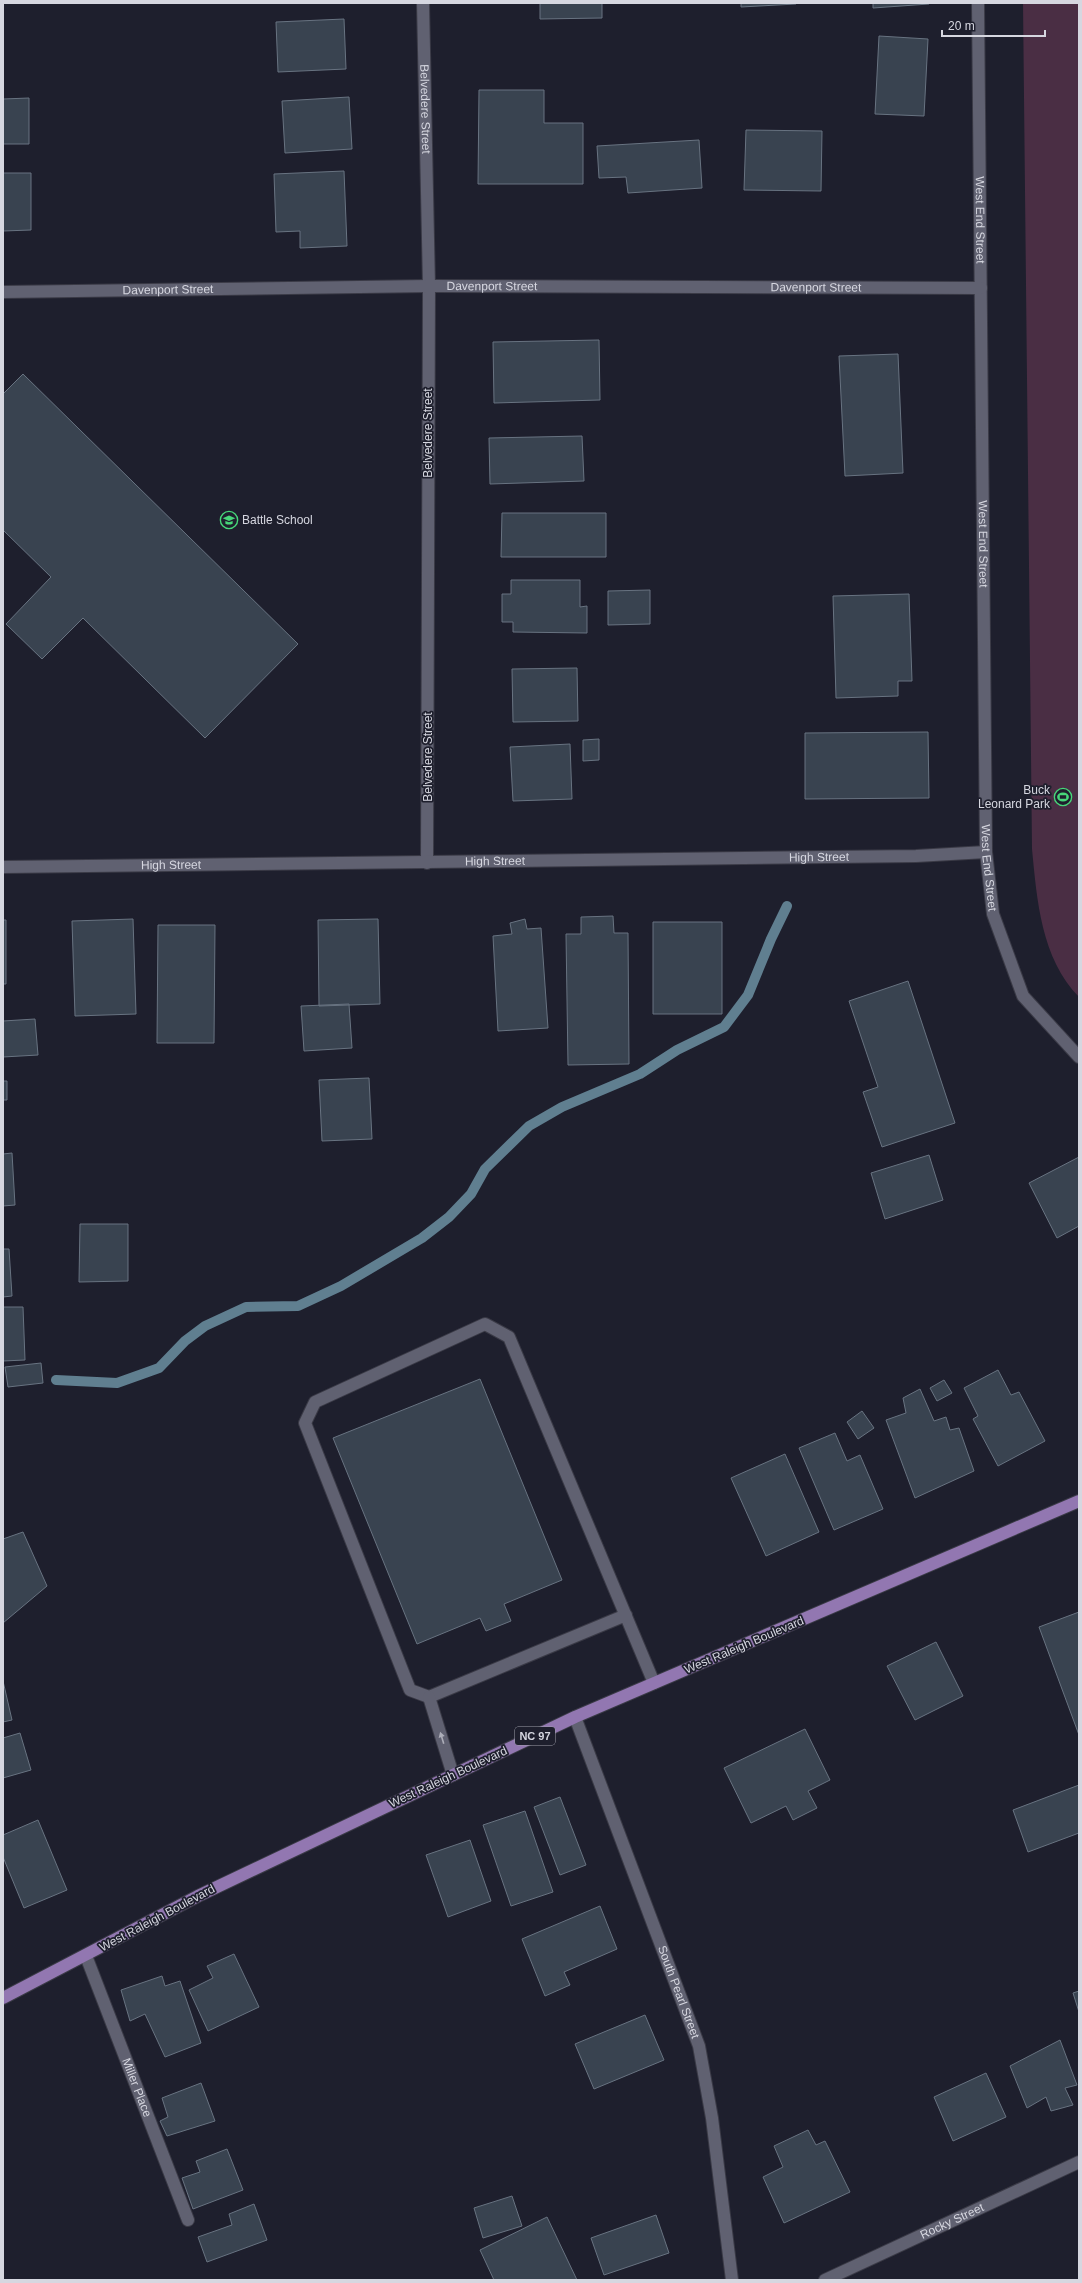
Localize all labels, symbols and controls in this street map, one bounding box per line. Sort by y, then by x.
scale bar [942,12,1045,38]
text: 20 m [948,19,975,33]
street label: Belvedere Street [417,64,433,155]
street label: West End Street [973,176,987,264]
street label: Davenport Street [446,279,538,293]
street label: Davenport Street [770,280,862,295]
street label: Davenport Street [122,282,214,297]
street label: Belvedere Street [421,388,435,478]
street label: West End Street [976,500,991,588]
school or university icon: Battle School [219,510,239,530]
place label: Battle School [242,513,313,527]
street label: Belvedere Street [421,712,435,802]
place label: Buck Leonard Park [978,783,1051,811]
sports icon: Buck Leonard Park [1053,787,1073,807]
street label: West End Street [979,824,1000,913]
street label: High Street [789,850,850,865]
street label: High Street [465,854,526,868]
street label: High Street [141,858,202,872]
street label: West Raleigh Boulevard [682,1613,806,1677]
road number: NC 97 [515,1727,555,1745]
one-way arrow [439,1732,445,1744]
street label: West Raleigh Boulevard [387,1743,509,1811]
street label: West Raleigh Boulevard [97,1882,217,1954]
street label: South Pearl Street [655,1944,703,2041]
street label: Miller Place [119,2056,155,2119]
street label: Rocky Street [918,2200,987,2242]

